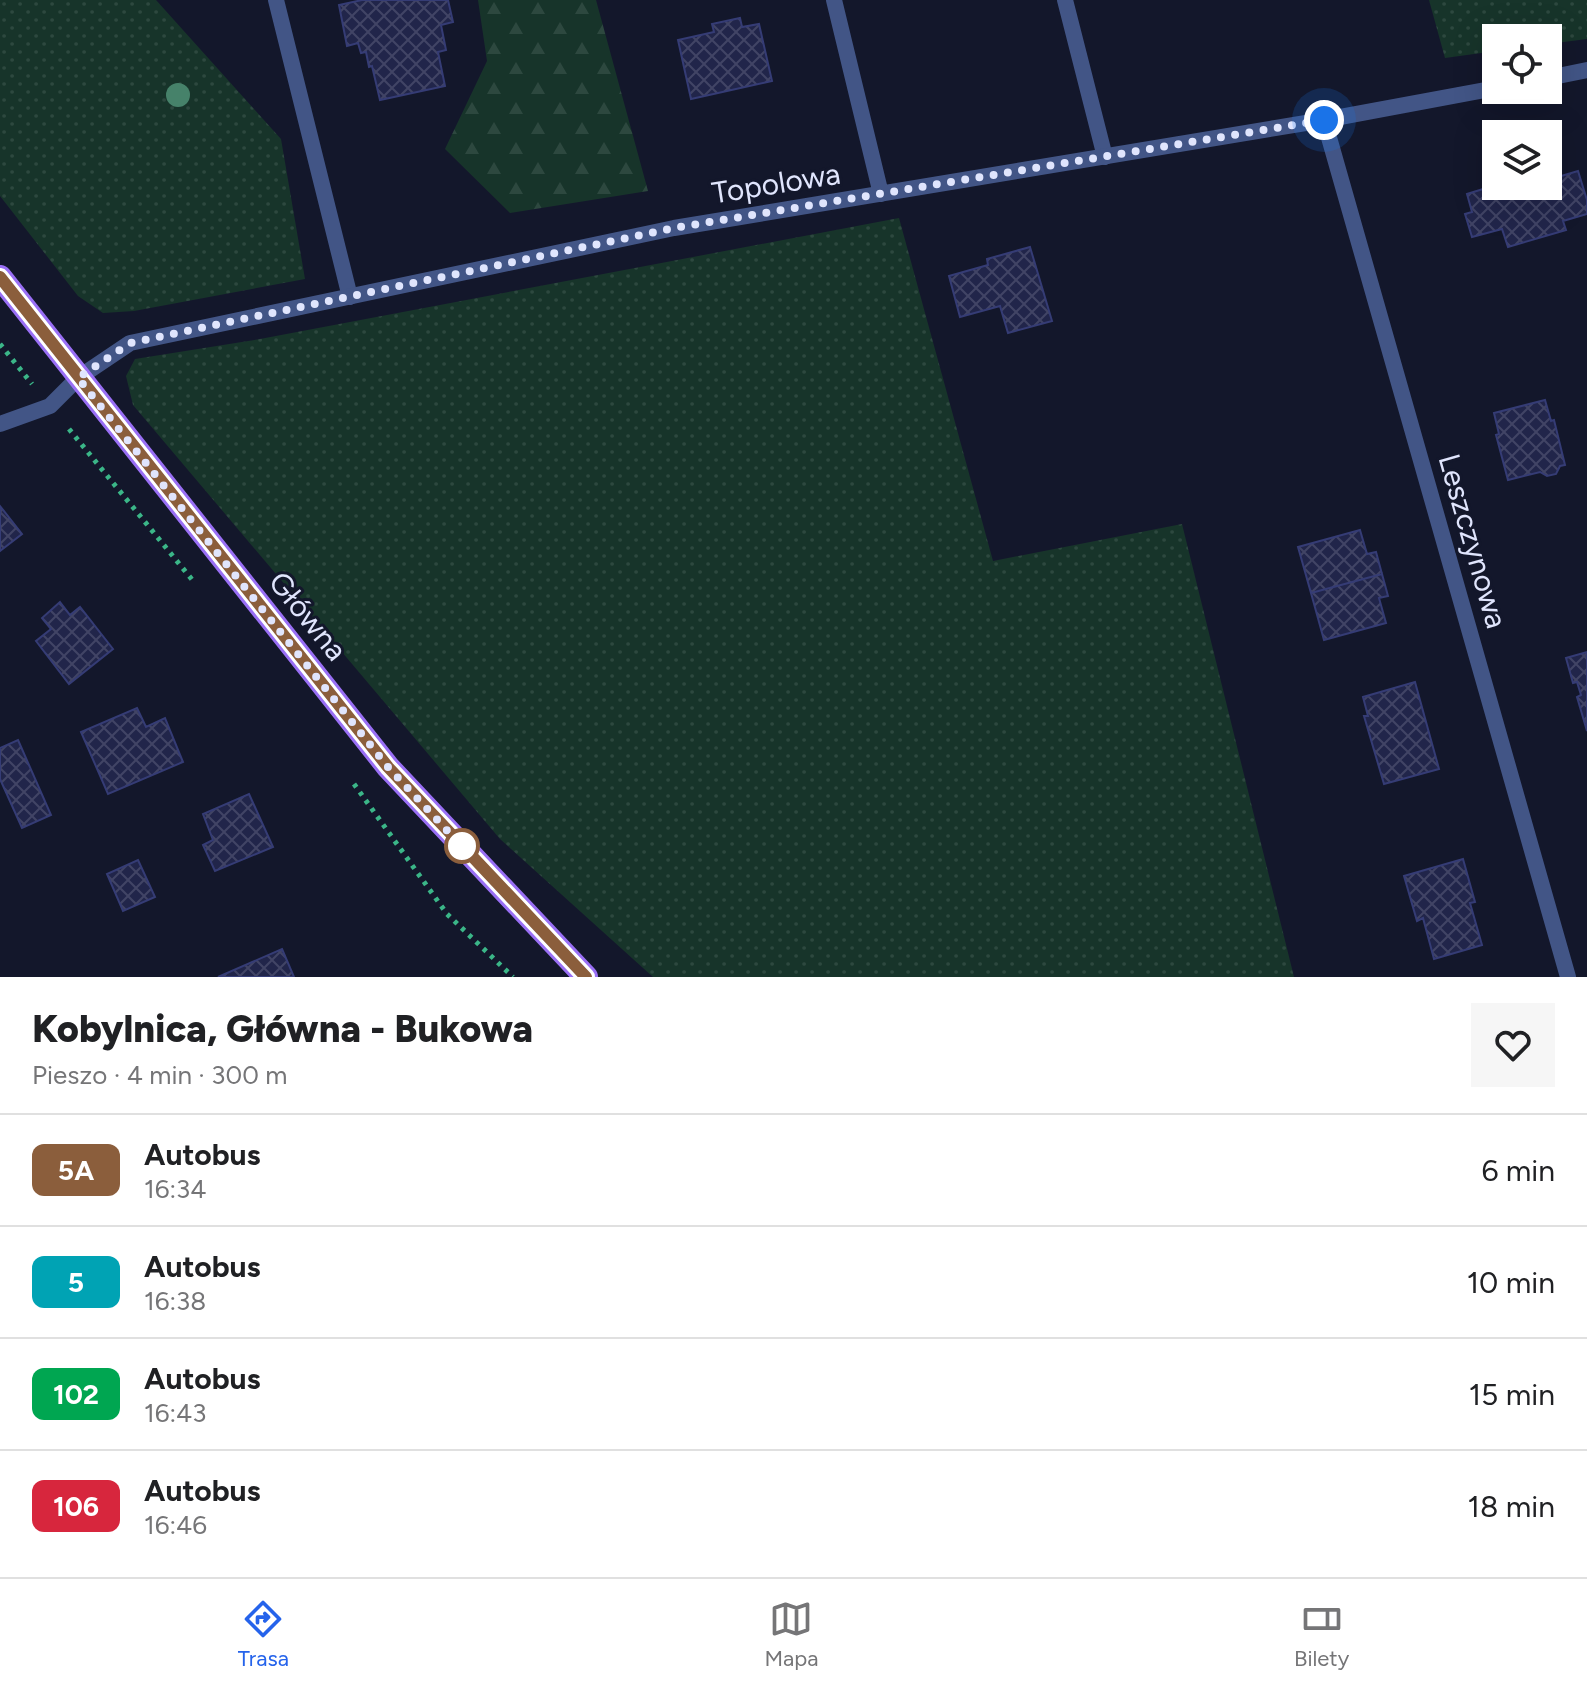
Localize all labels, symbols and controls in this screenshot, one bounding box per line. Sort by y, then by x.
map controls [1482,24,1562,200]
button: locate [1482,24,1562,104]
your location [1304,100,1344,140]
button: layers [1482,120,1562,200]
street label: Topolowa [709,155,843,211]
street label: Leszczynowa [1430,450,1516,632]
street label: Główna [261,564,355,668]
unlabelled marker [445,829,479,863]
button: heart [1471,1003,1555,1087]
text: Kobylnica, Główna - Bukowa [32,1006,533,1052]
text: Pieszo · 4 min · 300 m [32,1059,287,1091]
text: Autobus [144,1136,261,1173]
text: 6 min [1481,1152,1555,1189]
text: 5A [58,1153,94,1187]
text: 16:34 [144,1173,206,1205]
text: Autobus [144,1248,261,1285]
text: 10 min [1467,1264,1555,1301]
text: 5 [68,1265,84,1299]
text: 16:38 [144,1285,206,1317]
text: Autobus [144,1360,261,1397]
text: 15 min [1469,1376,1555,1413]
text: 102 [53,1377,99,1411]
text: 16:43 [144,1397,206,1429]
text: Autobus [144,1472,261,1509]
text: 18 min [1468,1488,1555,1525]
text: 106 [53,1489,99,1523]
text: 16:46 [144,1509,207,1541]
tab: Trasa [238,1597,289,1672]
tab: Mapa [764,1597,818,1672]
tab: Bilety [1294,1597,1349,1672]

